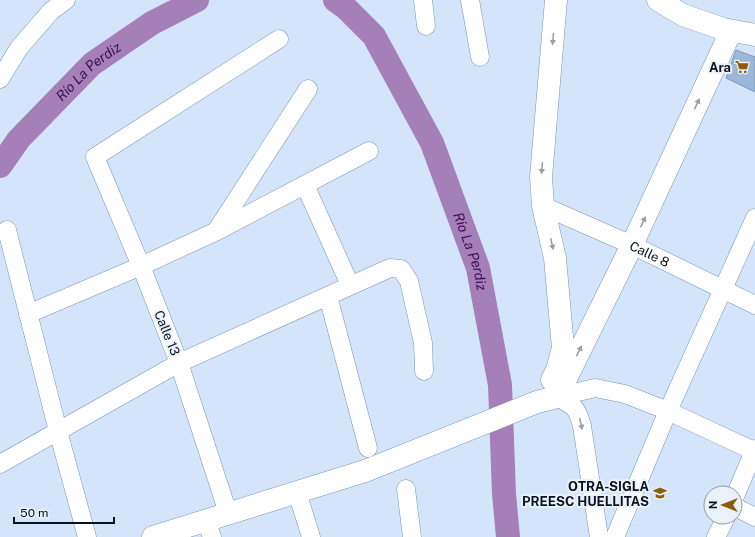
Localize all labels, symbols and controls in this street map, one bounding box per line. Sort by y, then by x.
one-way arrow [549,33,556,45]
water label: Río La Perdiz [53,39,124,104]
supermarket icon: Ara [734,59,750,75]
place label: Ara [709,60,731,75]
one-way arrow [694,99,700,110]
one-way arrow [538,162,545,174]
water label: Río La Perdiz [450,210,490,292]
one-way arrow [640,217,646,228]
one-way arrow [549,238,555,250]
street label: Calle 8 [628,238,672,270]
street label: Calle 13 [151,308,183,358]
one-way arrow [576,346,582,357]
one-way arrow [578,418,584,430]
place label: OTRA-SIGLA PREESC HUELLITAS [522,479,650,509]
school or university icon: OTRA-SIGLA PREESC HUELLITAS [652,485,668,501]
north arrow [703,485,743,525]
scale bar [14,499,114,525]
text: N [707,501,719,509]
text: 50 m [20,506,48,520]

